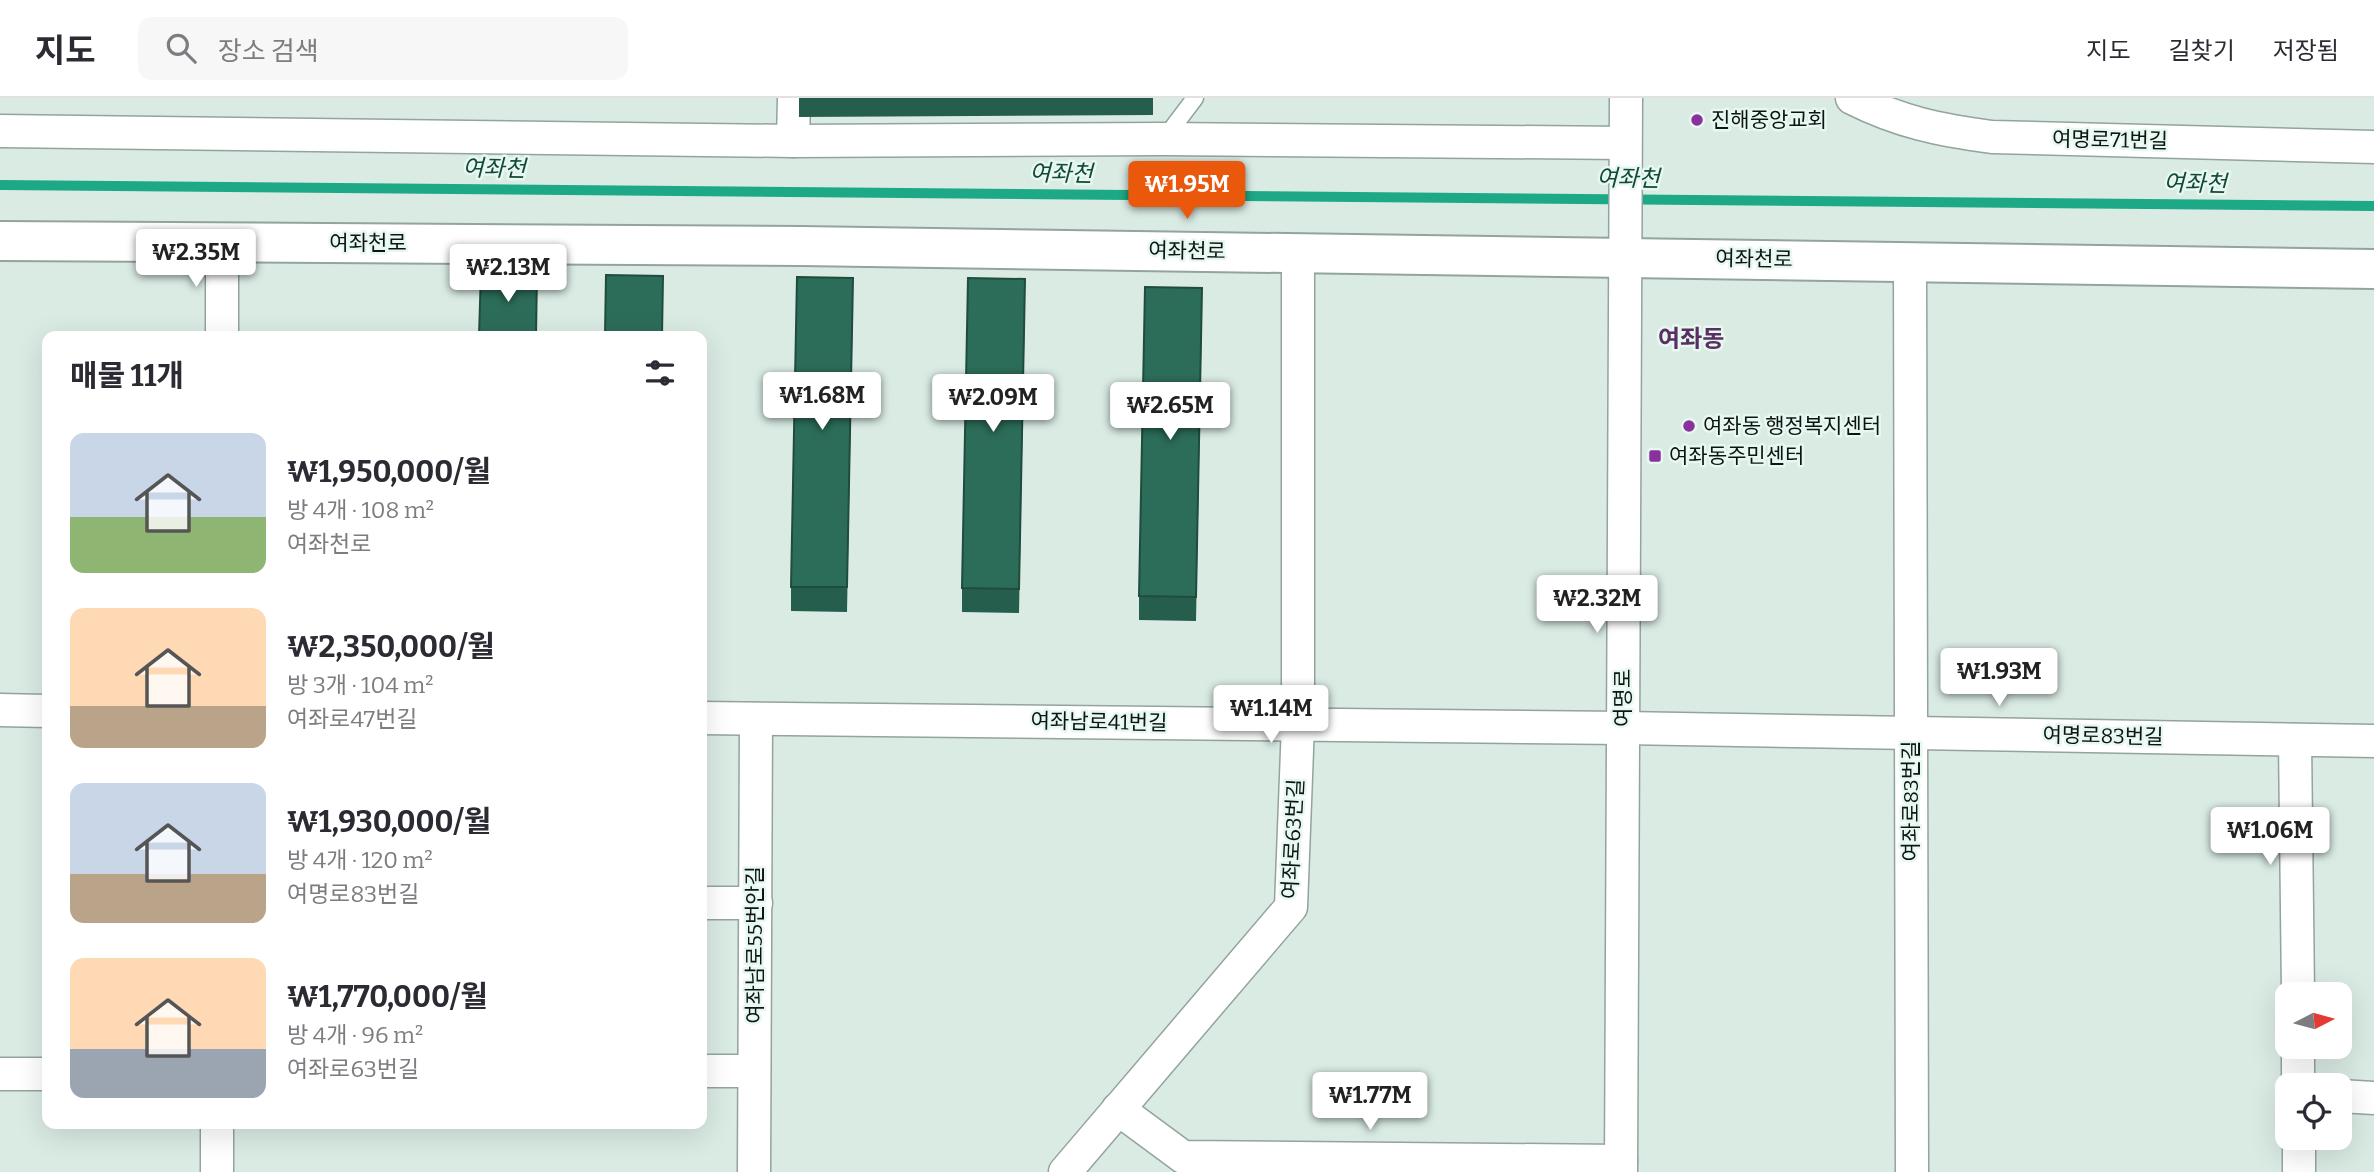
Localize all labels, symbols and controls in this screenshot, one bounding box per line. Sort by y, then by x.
search box [138,17,628,80]
icon: search [162,29,200,67]
text: 지도 [35,31,96,71]
text: 장소 검색 [218,36,319,67]
text: 지도 [2086,37,2131,65]
text: 길찾기 [2169,37,2235,65]
text: 저장됨 [2273,37,2339,65]
place label: 진해중앙교회 [1711,107,1827,133]
marker: 진해중앙교회 [1689,112,1705,128]
street label: 여명로71번길 [2052,126,2168,154]
water label: 여좌천 [462,153,529,183]
water label: 여좌천 [1029,158,1096,188]
pin: ₩1.95M [1130,162,1244,221]
water label: 여좌천 [1596,163,1663,193]
water label: 여좌천 [2163,168,2230,198]
text: ₩1.95M [1144,170,1230,198]
pin: ₩2.35M [139,230,253,289]
street label: 여좌천로 [329,230,407,256]
street label: 여좌천로 [1148,237,1226,265]
text: ₩2.35M [152,238,240,266]
pin: ₩2.13M [451,244,565,304]
street label: 여좌천로 [1715,245,1793,273]
text: ₩2.13M [466,253,550,281]
district label: 여좌동 [1658,325,1724,353]
icon: filters [641,354,679,392]
text: 매물 11개 [70,358,184,394]
pin: ₩1.68M [765,372,879,432]
pin: ₩2.09M [936,374,1050,434]
text: ₩1.68M [779,381,865,409]
pin: ₩2.65M [1113,382,1227,442]
text: ₩2.09M [948,383,1038,411]
text: ₩2.65M [1126,391,1214,419]
place label: 여좌동 행정복지센터 [1703,413,1881,439]
marker: 여좌동 행정복지센터 [1681,418,1697,434]
place label: 여좌동주민센터 [1669,443,1804,469]
marker: 여좌동주민센터 [1647,448,1663,464]
text: ₩1,950,000/월 [287,454,491,490]
icon: home [126,461,210,545]
text: 방 4개 · 108 m² [287,496,434,524]
text: 여좌천로 [287,530,372,558]
pin: ₩2.32M [1540,575,1654,635]
text: ₩2.32M [1553,584,1641,612]
text: ₩2,350,000/월 [287,629,495,665]
icon: home [126,636,210,720]
pin: ₩1.93M [1942,648,2056,708]
text: ₩1.93M [1956,657,2042,685]
street label: 여명로 [1610,669,1636,727]
text: 방 3개 · 104 m² [287,671,433,699]
pin: ₩1.14M [1214,686,1328,745]
text: ₩1.14M [1229,694,1313,722]
text: 여좌로47번길 [287,705,417,733]
street label: 여좌남로41번길 [1030,708,1168,736]
street label: 여명로83번길 [2042,722,2164,750]
street label: 여좌로83번길 [1898,741,1924,861]
street label: 여좌로63번길 [1277,778,1309,900]
text: ₩1,930,000/월 [287,804,491,840]
pin: ₩1.06M [2213,808,2327,867]
icon: home [126,811,210,895]
text: ₩1.06M [2227,816,2313,844]
text: 방 4개 · 120 m² [287,846,433,874]
street label: 여좌남로55번안길 [742,866,768,1024]
text: 여명로83번길 [287,880,419,908]
text: ₩1,770,000/월 [287,979,488,1015]
north arrow [2275,982,2352,1059]
map controls [2275,982,2352,1150]
icon: home [126,986,210,1070]
text: 방 4개 · 96 m² [287,1021,423,1049]
text: 여좌로63번길 [287,1055,419,1083]
pin: ₩1.77M [1313,1072,1427,1132]
button: locate [2275,1073,2352,1150]
text: ₩1.77M [1328,1081,1412,1109]

